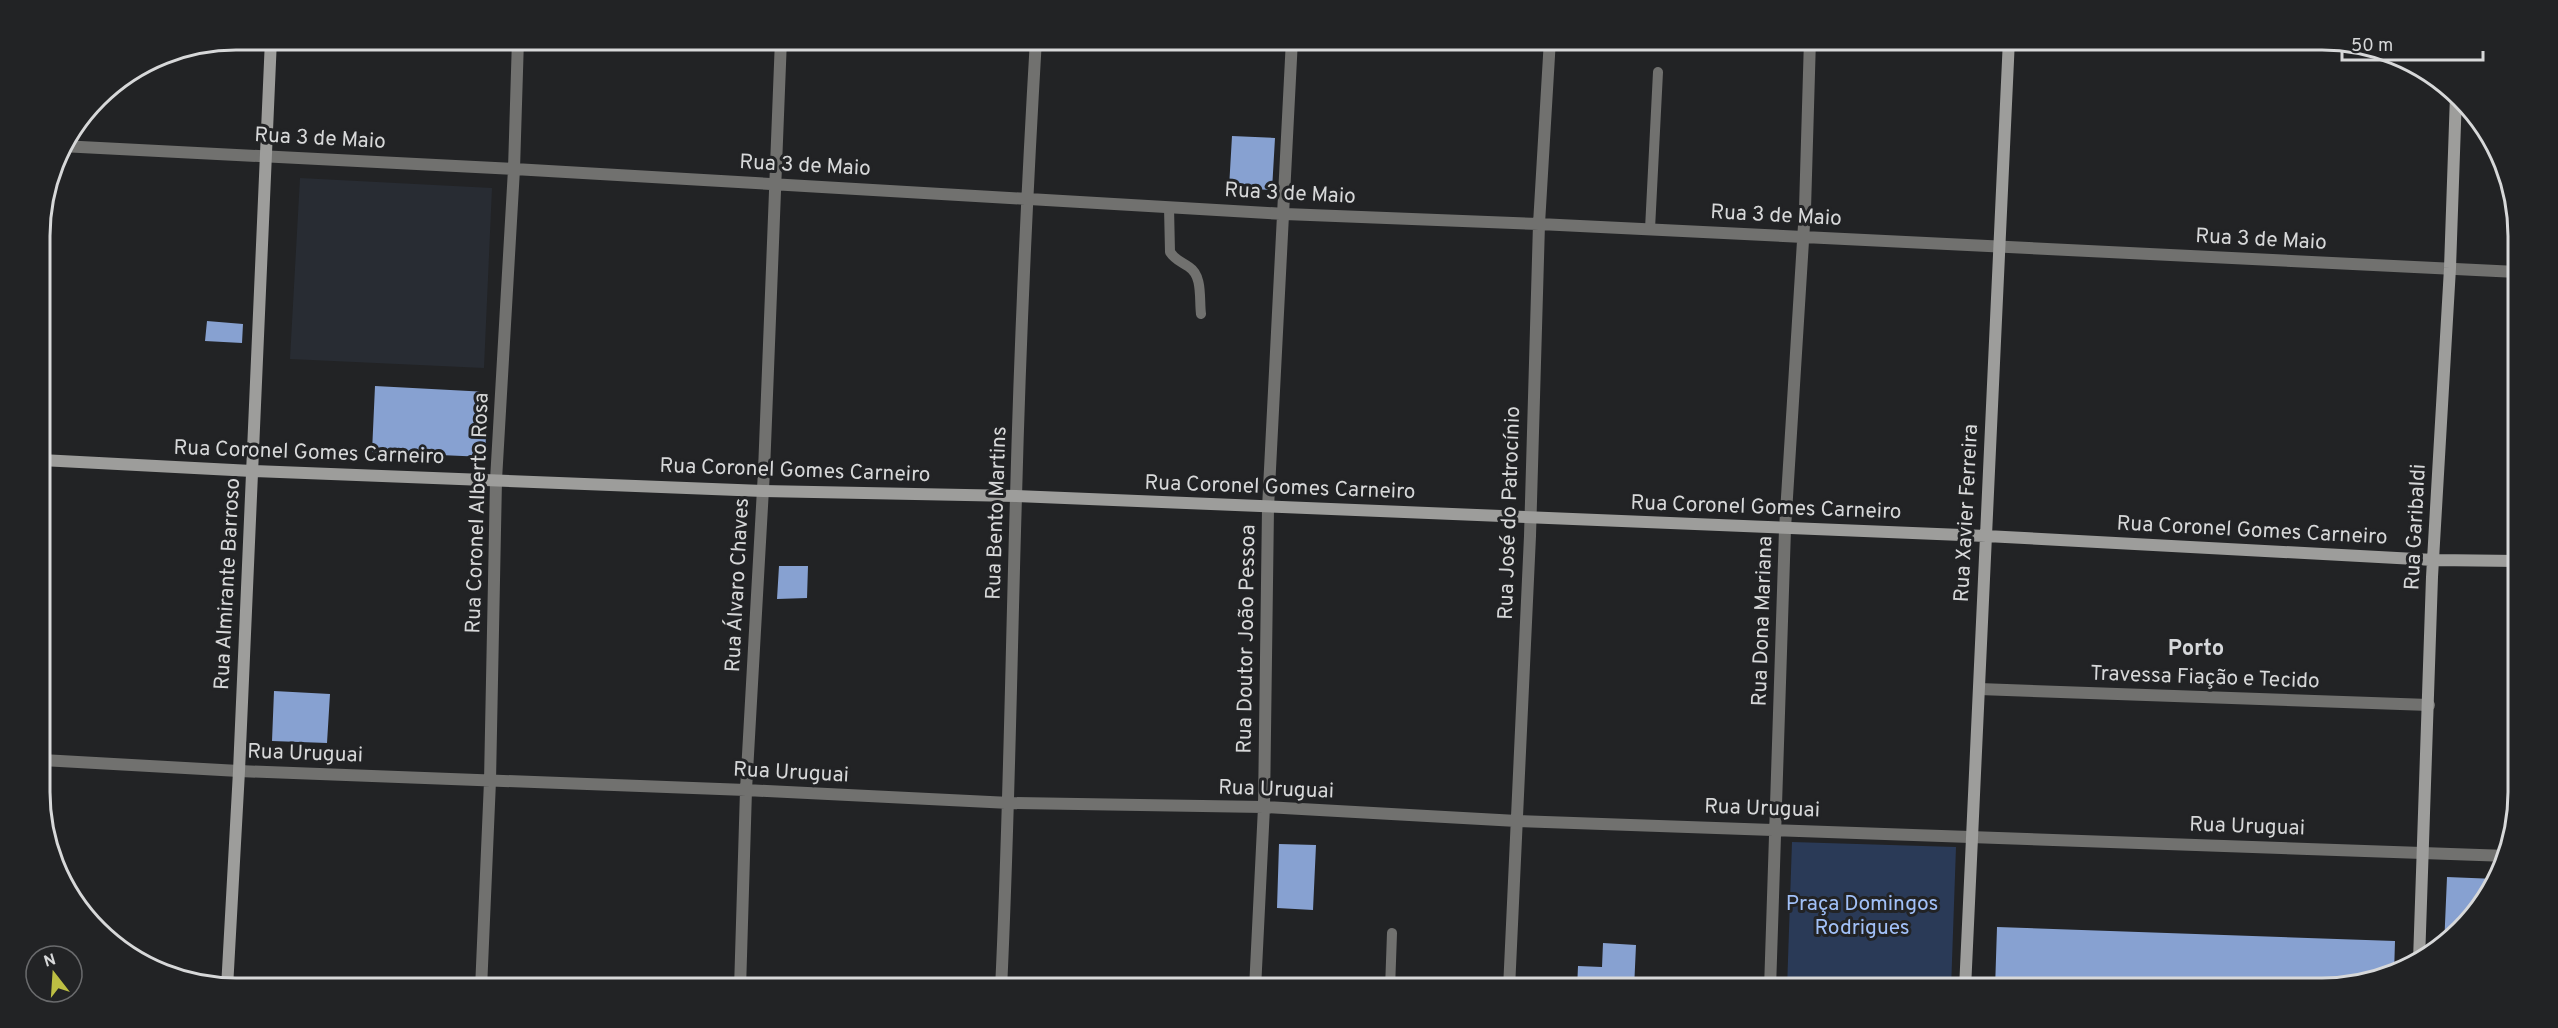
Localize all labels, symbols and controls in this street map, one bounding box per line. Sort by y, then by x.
scale bar [2342,24,2483,62]
text: 50 m [2351,35,2393,58]
street label: Rua 3 de Maio [254,122,386,156]
street label: Rua 3 de Maio [739,149,871,183]
street label: Rua 3 de Maio [1224,177,1356,211]
street label: Rua 3 de Maio [1710,199,1842,233]
street label: Rua 3 de Maio [2195,223,2327,257]
street label: Rua Coronel Alberto Rosa [460,392,496,634]
street label: Rua José do Patrocínio [1493,406,1527,620]
street label: Rua Xavier Ferreira [1949,423,1985,603]
street label: Rua Bento Martins [980,426,1014,600]
street label: Rua Coronel Gomes Carneiro [173,435,445,471]
street label: Rua Coronel Gomes Carneiro [659,453,931,489]
street label: Rua Garibaldi [2399,463,2433,591]
street label: Rua Coronel Gomes Carneiro [1144,470,1416,506]
street label: Rua Almirante Barroso [209,477,247,691]
street label: Rua Coronel Gomes Carneiro [1630,490,1902,526]
street label: Rua Álvaro Chaves [719,497,756,673]
street label: Rua Coronel Gomes Carneiro [2116,510,2388,552]
street label: Rua Doutor João Pessoa [1231,524,1263,754]
street label: Rua Dona Mariana [1747,535,1779,707]
district label: Porto [2168,636,2224,663]
street label: Travessa Fiação e Tecido [2090,661,2320,695]
street label: Rua Uruguai [247,738,363,770]
street label: Rua Uruguai [732,756,850,790]
street label: Rua Uruguai [1218,774,1334,806]
street label: Rua Uruguai [1704,793,1820,825]
street label: Rua Uruguai [2189,811,2305,843]
park label: Praça Domingos Rodrigues [1786,891,1938,942]
north arrow [24,944,84,1004]
text: N [42,950,59,973]

